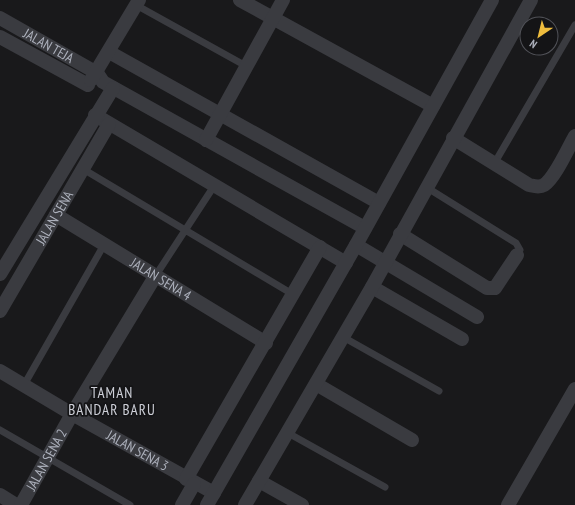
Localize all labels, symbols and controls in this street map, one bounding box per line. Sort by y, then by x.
north arrow [519,16,559,56]
street label: JALAN TEJA [19,24,77,67]
text: N [527,37,540,52]
street label: JALAN SENA [31,187,77,249]
street label: JALAN SENA 4 [126,253,195,305]
district label: TAMAN BANDAR BARU [68,383,156,419]
street label: JALAN SENA 2 [21,426,71,495]
street label: JALAN SENA 3 [103,426,172,475]

